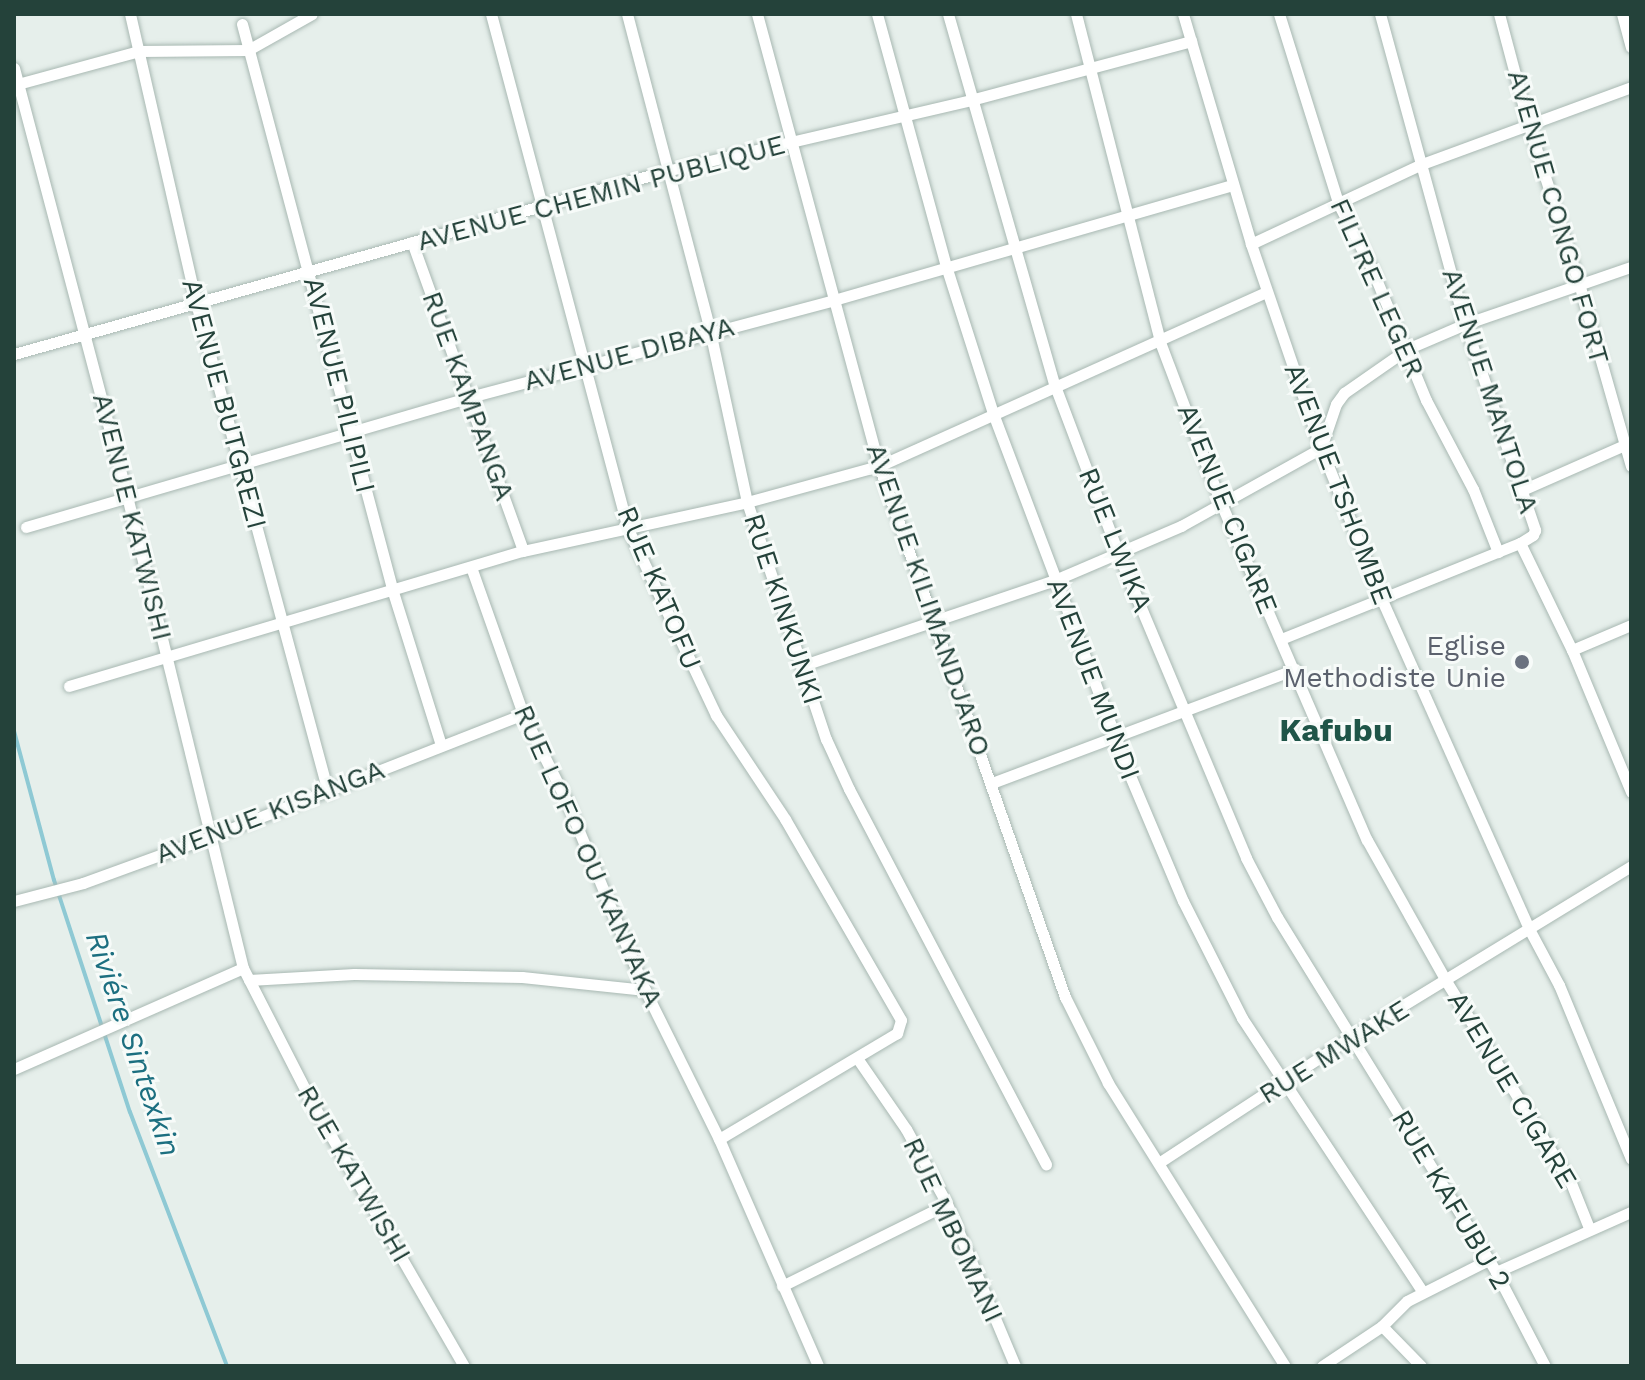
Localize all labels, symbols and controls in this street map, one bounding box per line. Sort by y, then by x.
street label: AVENUE CONGO FORT [1500,66,1616,368]
street label: AVENUE CHEMIN PUBLIQUE [413,128,789,258]
street label: FILTRE LEGER [1323,193,1431,383]
street label: AVENUE MANTOLA [1434,264,1546,518]
street label: AVENUE PILIPILI [296,274,382,496]
street label: AVENUE BUTGREZI [174,275,274,533]
street label: RUE KAMPANGA [415,287,521,505]
street label: AVENUE DIBAYA [520,310,738,398]
street label: AVENUE TSHOMBE [1276,358,1400,610]
street label: AVENUE KATWISHI [85,390,179,644]
street label: AVENUE CIGARE [1170,399,1284,619]
street label: AVENUE KILIMANDJARO [859,439,997,761]
street label: RUE LWIKA [1071,463,1159,617]
street label: RUE KATOFU [609,501,709,675]
street label: RUE KINKUNKI [736,509,830,709]
street label: AVENUE MUNDI [1039,573,1147,785]
place label: Eglise Methodiste Unie [1283,629,1506,695]
marker: Eglise Methodiste Unie [1513,653,1531,671]
street label: RUE LOFO OU KANYAKA [506,700,670,1012]
district label: Kafubu [1279,711,1393,749]
street label: AVENUE KISANGA [151,753,389,871]
water label: Riviére Sintexkin [78,927,188,1161]
street label: AVENUE CIGARE [1440,986,1584,1194]
street label: RUE MWAKE [1253,993,1415,1111]
street label: RUE KATWISHI [290,1079,418,1269]
street label: RUE KAFUBU 2 [1384,1104,1518,1296]
street label: RUE MBOMANI [895,1132,1011,1328]

